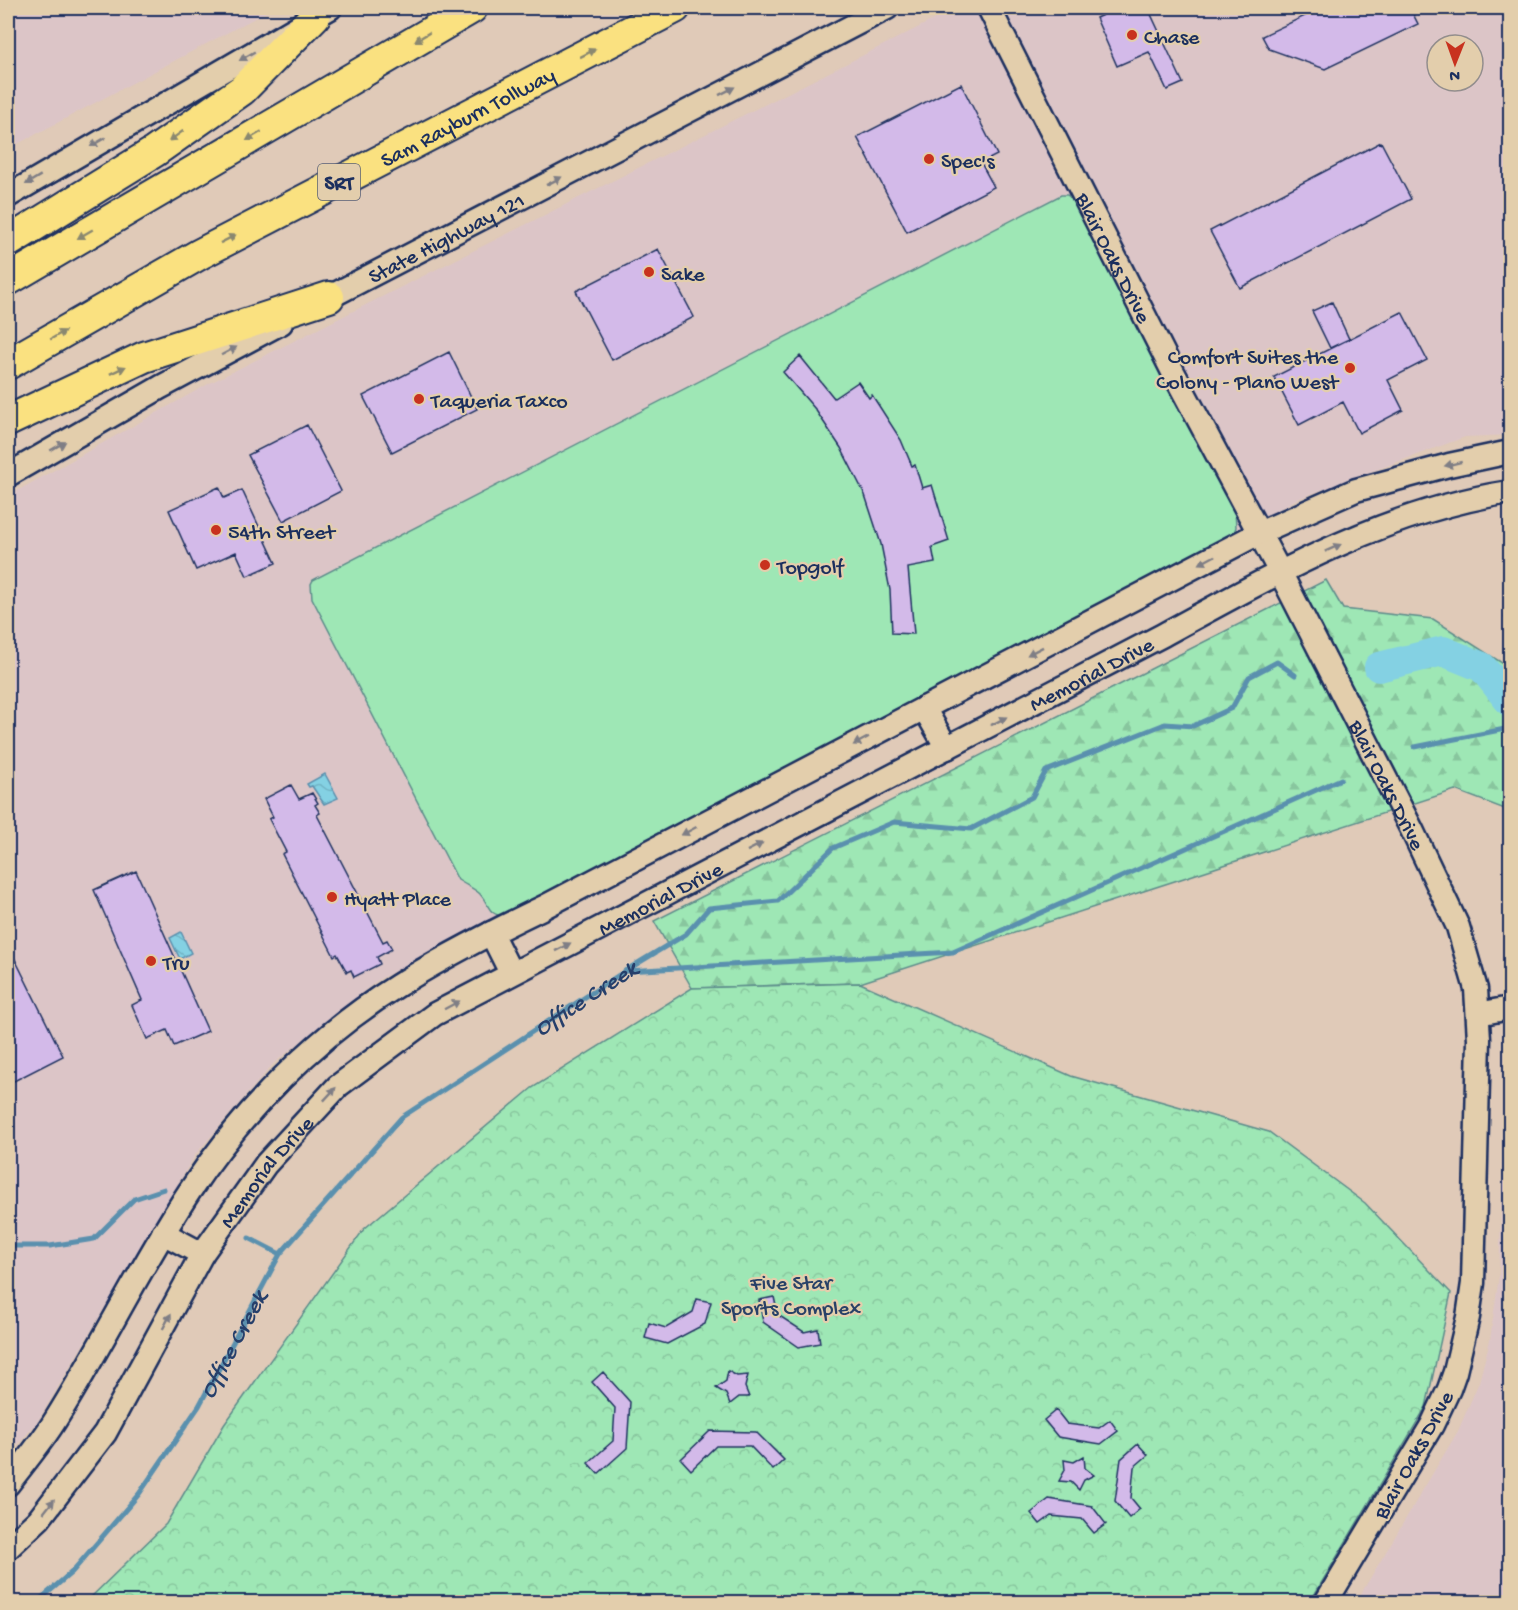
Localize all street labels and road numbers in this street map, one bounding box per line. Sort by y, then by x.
street label: Sam Rayburn Tollway [377,63,561,175]
road number: SRT [318,164,360,200]
street label: Blair Oaks Drive [1067,188,1155,329]
street label: State Highway 121 [365,189,530,292]
street label: Memorial Drive [1026,633,1160,719]
street label: Blair Oaks Drive [1340,716,1429,856]
street label: Memorial Drive [595,857,729,944]
street label: Memorial Drive [216,1112,321,1234]
street label: Blair Oaks Drive [1369,1387,1462,1525]

